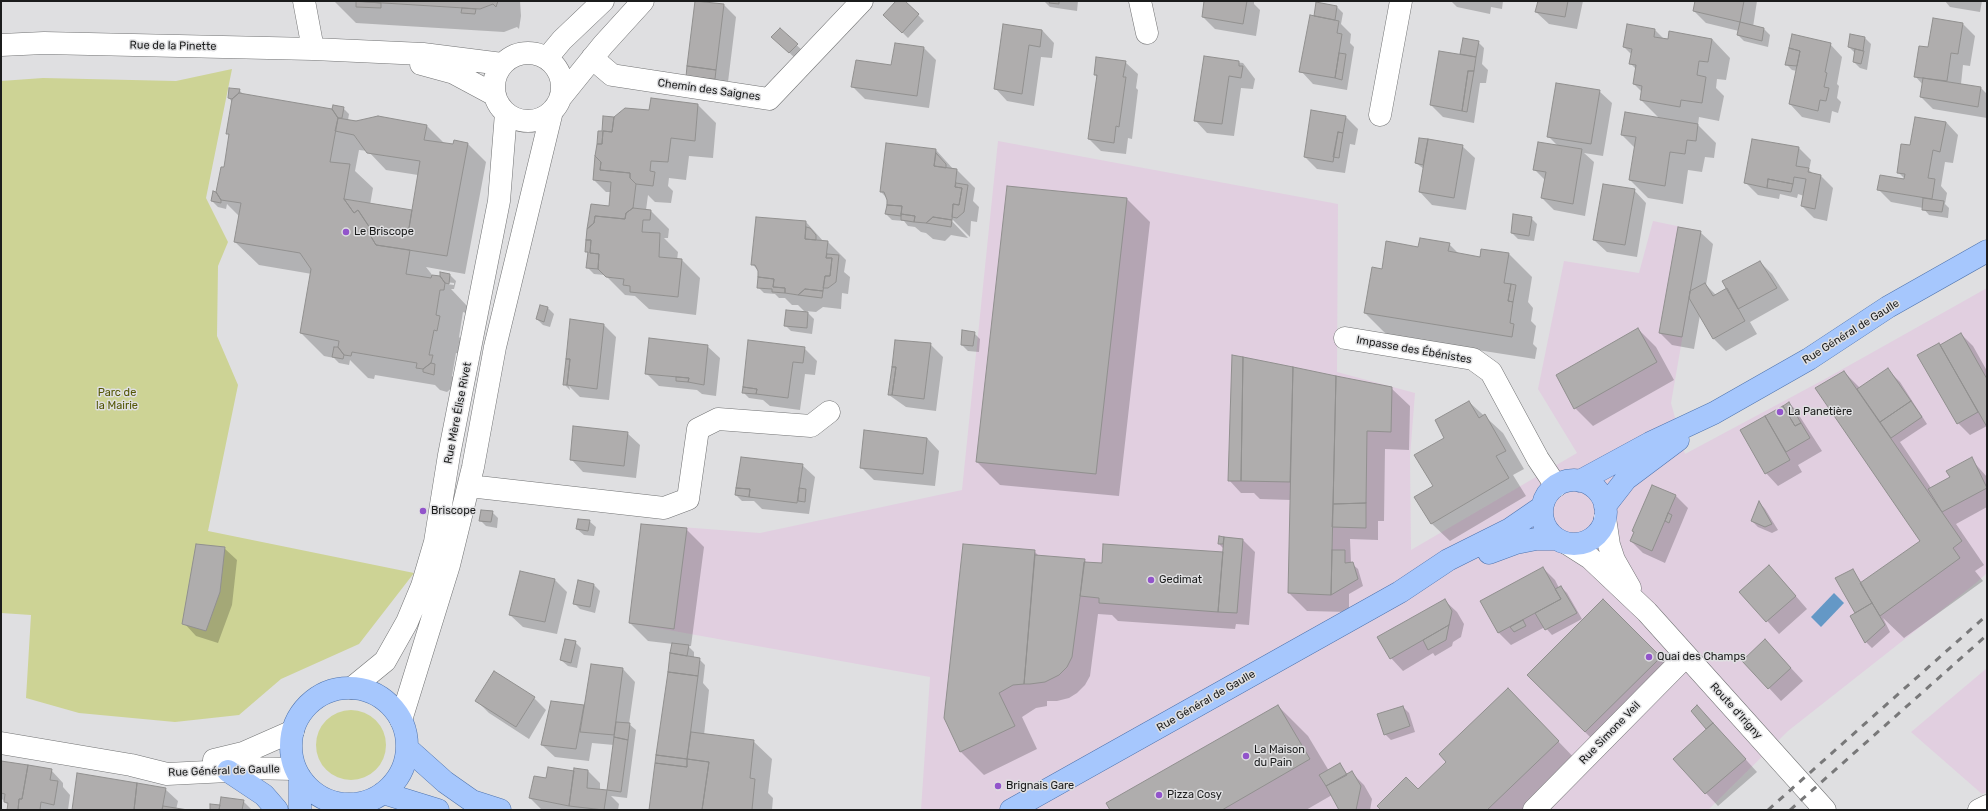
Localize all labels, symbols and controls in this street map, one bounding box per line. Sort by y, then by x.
street label: Rue de la Pinette [129,39,217,53]
street label: Chemin des Saignes [657,76,761,104]
place label: Le Briscope [354,225,414,239]
marker: Le Briscope [341,227,351,237]
street label: Rue Général de Gaulle [1800,297,1902,367]
street label: Impasse des Ébénistes [1355,333,1473,367]
street label: Rue Mère Élise Rivet [442,361,474,465]
park label: Parc de la Mairie [96,386,138,412]
place label: La Panetière [1788,405,1852,419]
marker: La Panetière [1775,407,1785,417]
place label: Briscope [431,504,476,518]
marker: Briscope [418,506,428,516]
place label: Gedimat [1159,573,1202,587]
marker: Gedimat [1146,575,1156,585]
place label: Quai des Champs [1657,650,1746,664]
marker: Quai des Champs [1644,652,1654,662]
street label: Rue Général de Gaulle [1154,667,1258,735]
street label: Route d'Irigny [1707,680,1765,742]
street label: Rue Simone Veil [1577,699,1643,767]
place label: La Maison du Pain [1254,743,1305,769]
marker: La Maison du Pain [1241,751,1251,761]
street label: Rue Général de Gaulle [168,762,280,780]
place label: Brignais Gare [1006,779,1074,793]
marker: Brignais Gare [993,781,1003,791]
place label: Pizza Cosy [1167,788,1222,802]
marker: Pizza Cosy [1154,790,1164,800]

